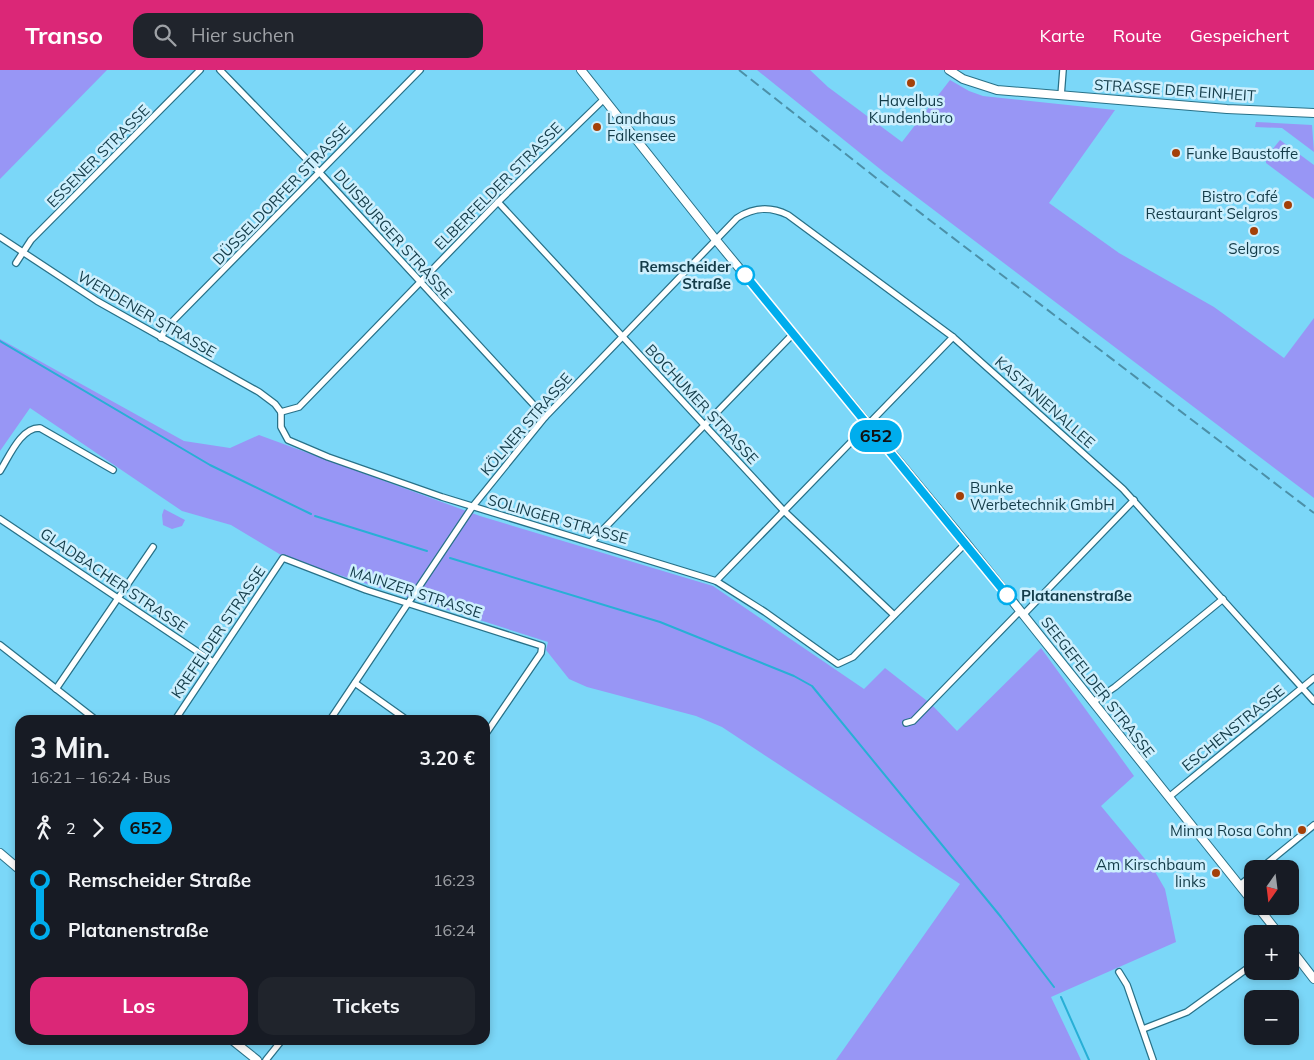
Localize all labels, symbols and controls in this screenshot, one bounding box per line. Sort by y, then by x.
search box [133,13,483,58]
text: Transo [25,20,103,50]
icon: search [151,21,179,49]
text: Hier suchen [191,23,295,47]
text: Karte [1040,24,1085,47]
text: Route [1113,24,1162,47]
text: Gespeichert [1190,24,1289,47]
street label: STRASSE DER EINHEIT [1093,75,1257,105]
marker: Havelbus Kundenbüro [905,77,917,89]
place label: Havelbus Kundenbüro [869,91,953,127]
street label: ESSENER STRASSE [43,101,153,211]
place label: Landhaus Falkensee [607,109,676,145]
street label: ELBERFELDER STRASSE [430,118,566,254]
street label: DÜSSELDORFER STRASSE [208,119,354,269]
marker: Landhaus Falkensee [591,121,603,133]
place label: Funke Baustoffe [1186,144,1298,163]
marker: Funke Baustoffe [1170,147,1182,159]
street label: DUISBURGER STRASSE [330,165,456,303]
place label: Bistro Café Restaurant Selgros [1146,187,1278,223]
marker: Bistro Café Restaurant Selgros [1282,199,1294,211]
marker: Selgros [1248,225,1260,237]
place label: Selgros [1228,239,1280,258]
place label: Remscheider Straße [639,257,731,293]
marker: Remscheider Straße [735,265,755,285]
street label: WERDENER STRASSE [74,267,220,362]
street label: BOCHUMER STRASSE [641,340,763,468]
street label: KASTANIENALLEE [991,352,1099,452]
street label: KÖLNER STRASSE [476,369,576,479]
line badge: 652 [847,420,905,452]
text: 652 [860,424,892,447]
place label: Bunke Werbetechnik GmbH [970,478,1115,514]
street label: SOLINGER STRASSE [486,490,631,548]
marker: Bunke Werbetechnik GmbH [954,490,966,502]
street label: GLADBACHER STRASSE [37,524,191,637]
street label: KREFELDER STRASSE [167,562,269,702]
street label: MAINZER STRASSE [348,562,485,622]
marker: Platanenstraße [997,585,1017,605]
place label: Platanenstraße [1021,586,1132,605]
street label: SEEGEFELDER STRASSE [1037,613,1159,761]
street label: ESCHENSTRASSE [1178,681,1288,775]
text: 3 Min. [30,730,110,765]
text: 3.20 € [419,746,475,770]
text: 16:21 – 16:24 · Bus [30,767,171,787]
icon: walk [30,814,58,842]
icon: forward [84,814,112,842]
text: 652 [130,816,162,839]
text: 2 [66,818,76,838]
place label: Minna Rosa Cohn [1170,821,1292,840]
marker: Minna Rosa Cohn [1296,824,1308,836]
place label: Am Kirschbaum links [1096,855,1206,891]
north arrow [1244,860,1299,915]
map controls [1244,860,1299,1045]
marker: Am Kirschbaum links [1210,867,1222,879]
text: Remscheider Straße [68,868,251,892]
text: 16:23 [433,870,475,890]
text: Platanenstraße [68,918,209,942]
text: 16:24 [433,920,475,940]
button: + [1244,925,1299,980]
button: Los [30,977,248,1035]
button: Tickets [258,977,475,1035]
button: − [1244,990,1299,1045]

